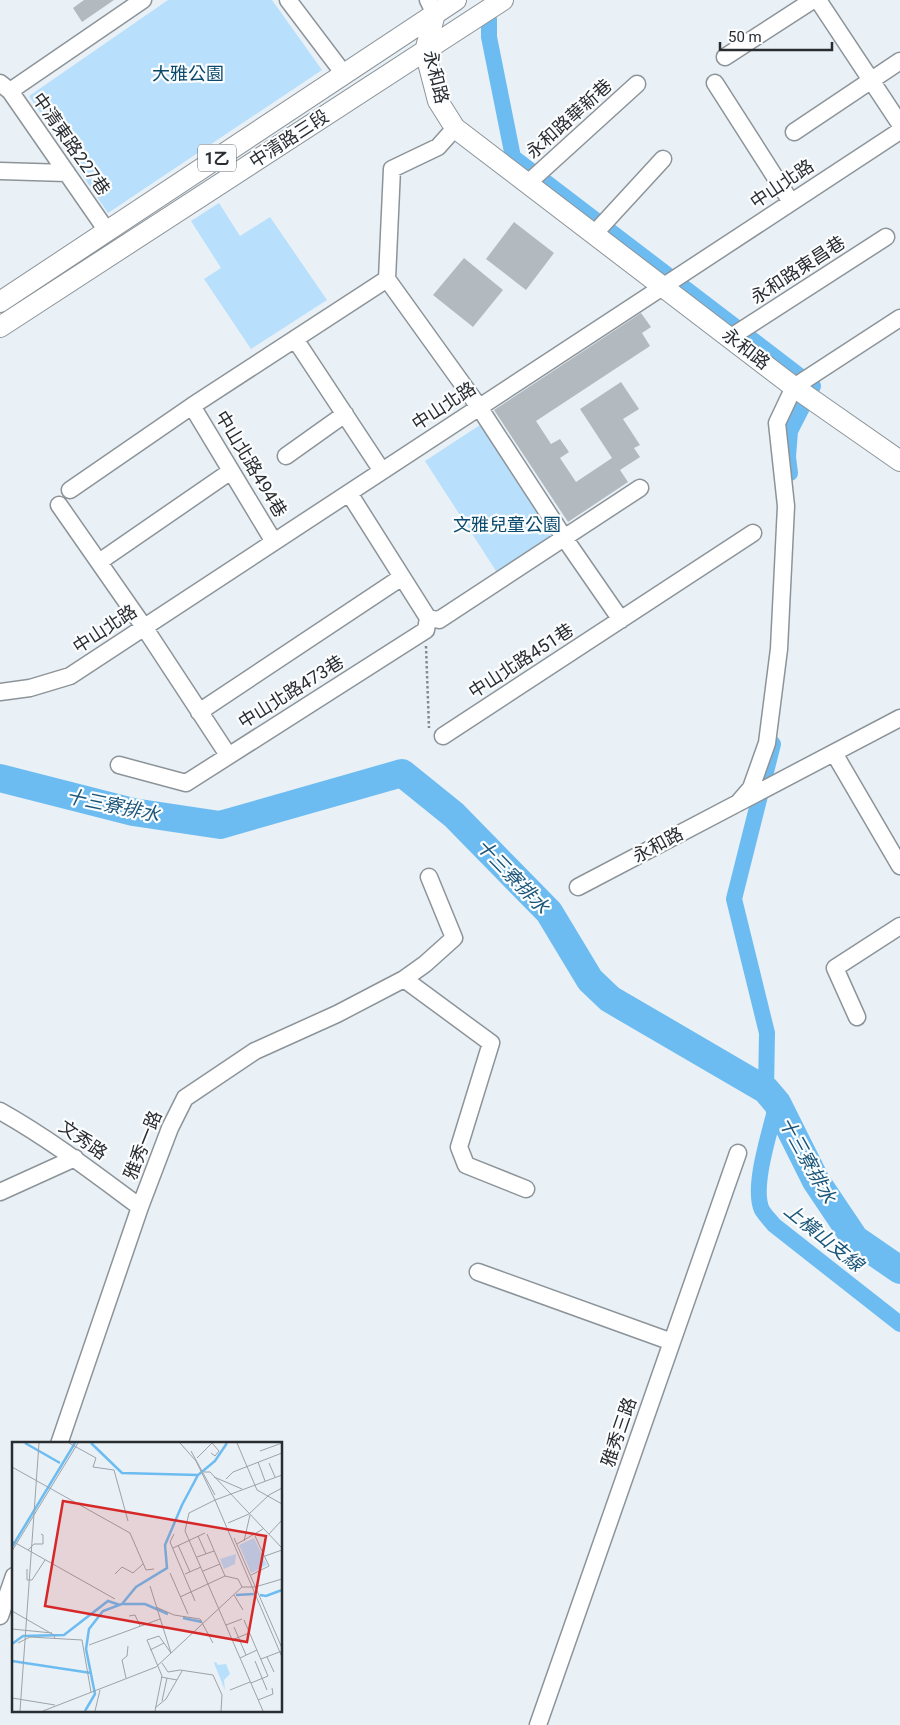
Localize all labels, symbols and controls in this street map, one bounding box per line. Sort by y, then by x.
scale bar [720,20,832,52]
text: 50 m [728,28,762,46]
street label: 永和路 [420,48,453,106]
park label: 大雅公園 [152,63,224,84]
street label: 永和路華新巷 [522,75,616,163]
street label: 中清東路227巷 [28,88,115,199]
street label: 中清路三段 [245,105,332,172]
road number: 1乙 [198,144,236,172]
street label: 中山北路 [746,155,817,212]
street label: 永和路東昌巷 [747,231,849,308]
street label: 永和路 [719,324,774,374]
street label: 中山北路 [408,377,480,434]
street label: 中山北路494巷 [211,407,291,521]
park label: 文雅兒童公園 [453,514,561,535]
street label: 中山北路 [69,600,141,657]
street label: 中山北路451巷 [465,619,577,702]
street label: 中山北路473巷 [234,651,347,732]
water label: 十三寮排水 [64,784,163,827]
street label: 永和路 [629,823,687,867]
water label: 十三寮排水 [471,834,555,919]
street label: 雅秀一路 [119,1108,166,1182]
water label: 十三寮排水 [774,1113,841,1208]
street label: 文秀路 [55,1116,111,1164]
water label: 上橫山支線 [780,1199,869,1277]
street label: 雅秀三路 [597,1394,640,1469]
inset map [12,1442,282,1712]

